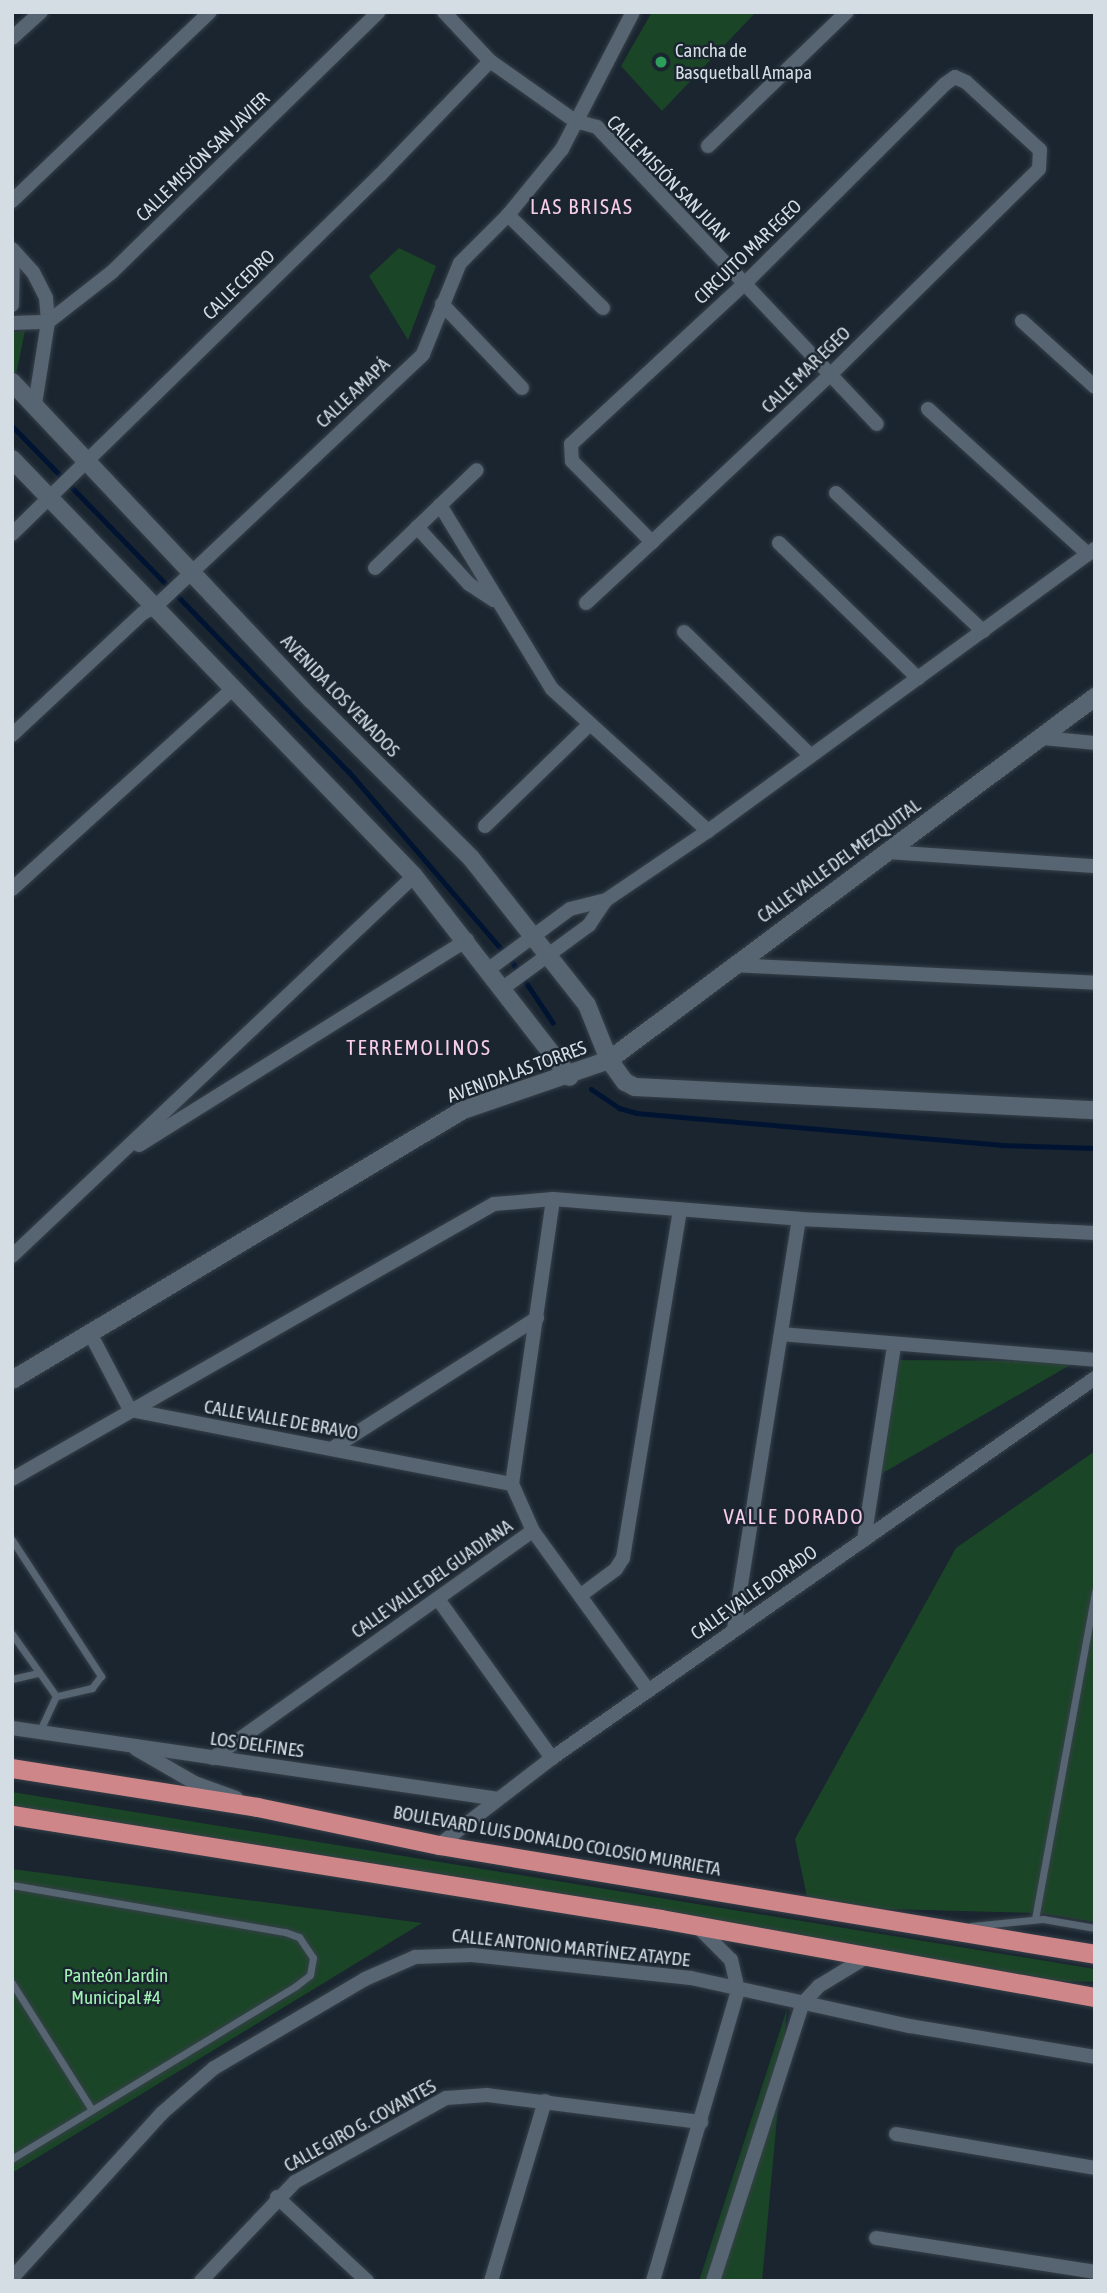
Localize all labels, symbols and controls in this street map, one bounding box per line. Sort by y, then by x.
place label: Cancha de Basquetball Amapa [675,40,812,84]
marker: Cancha de Basquetball Amapa [653,54,669,70]
street label: CALLE MISIÓN SAN JAVIER [132,88,274,226]
street label: CALLE MISIÓN SAN JUAN [602,111,734,247]
district label: LAS BRISAS [531,193,633,219]
street label: CIRCUITO MAR EGEO [690,195,806,309]
street label: CALLE CEDRO [198,245,280,325]
street label: CALLE MAR EGEO [757,322,855,418]
street label: CALLE AMAPÁ [311,353,395,433]
street label: AVENIDA LOS VENADOS [276,630,404,762]
street label: CALLE VALLE DEL MEZQUITAL [753,794,925,928]
district label: TERREMOLINOS [348,1034,490,1060]
street label: AVENIDA LAS TORRES [444,1036,590,1108]
street label: CALLE VALLE DE BRAVO [202,1395,360,1445]
district label: VALLE DORADO [725,1503,863,1529]
street label: CALLE VALLE DEL GUADIANA [347,1515,517,1643]
street label: CALLE VALLE DORADO [686,1541,822,1645]
street label: LOS DELFINES [209,1727,305,1763]
street label: BOULEVARD LUIS DONALDO COLOSIO MURRIETA [391,1801,723,1881]
street label: CALLE ANTONIO MARTÍNEZ ATAYDE [451,1924,691,1972]
park label: Panteón Jardin Municipal #4 [64,1965,168,2009]
street label: CALLE GIRO G. COVANTES [280,2075,440,2177]

